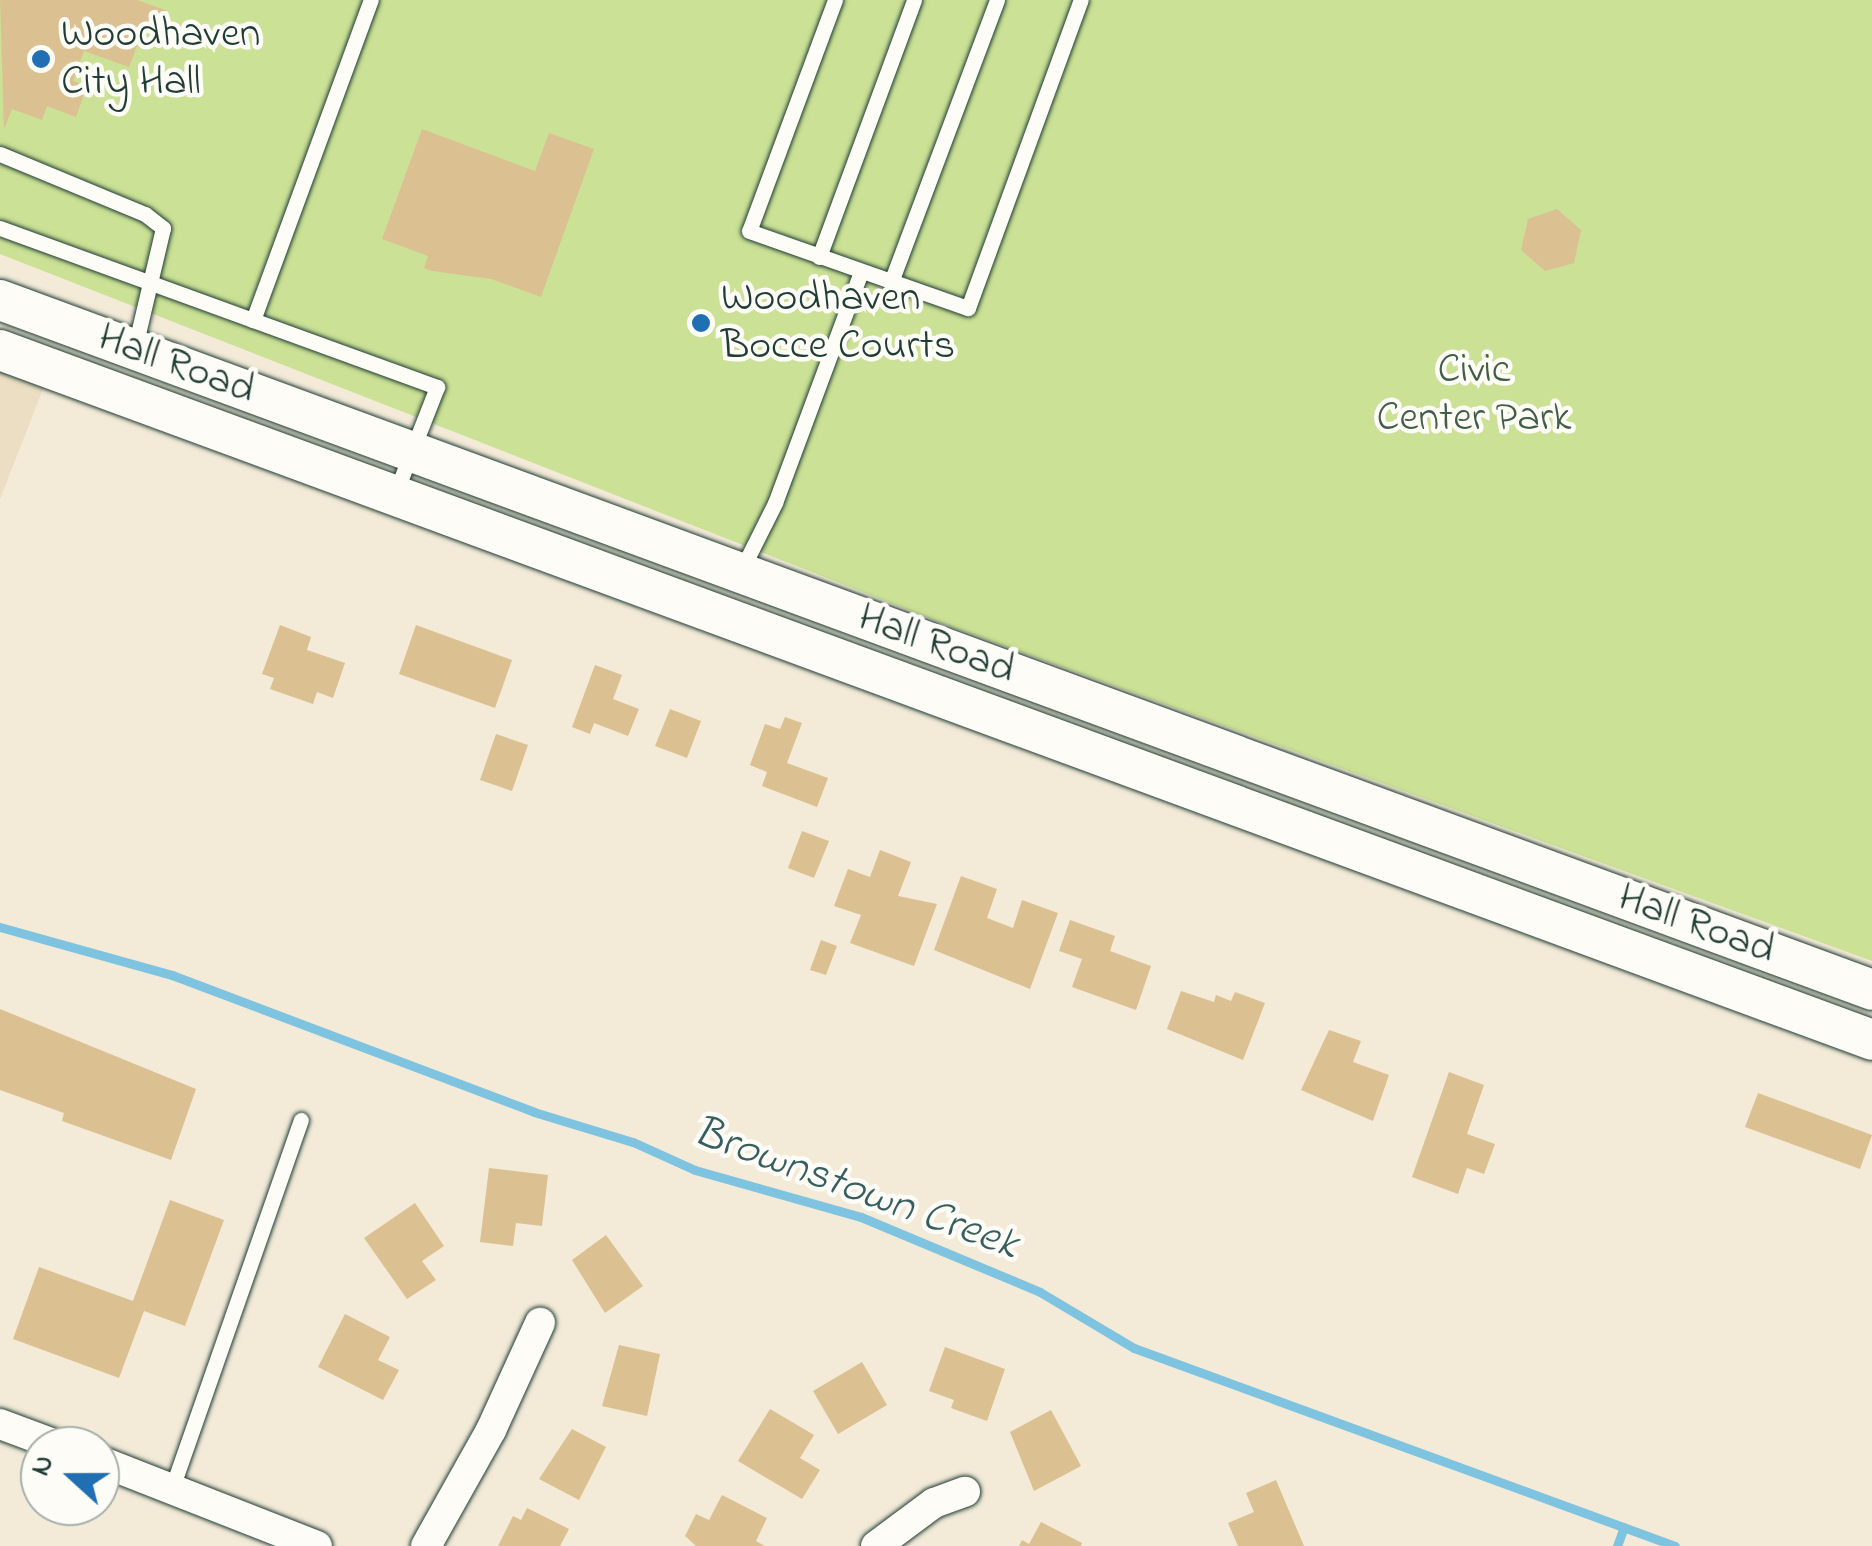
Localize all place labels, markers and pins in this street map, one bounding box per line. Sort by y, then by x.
place label: Woodhaven City Hall [61,10,260,108]
marker: Woodhaven City Hall [30,48,52,70]
place label: Woodhaven Bocce Courts [721,274,955,372]
marker: Woodhaven Bocce Courts [690,312,712,334]

